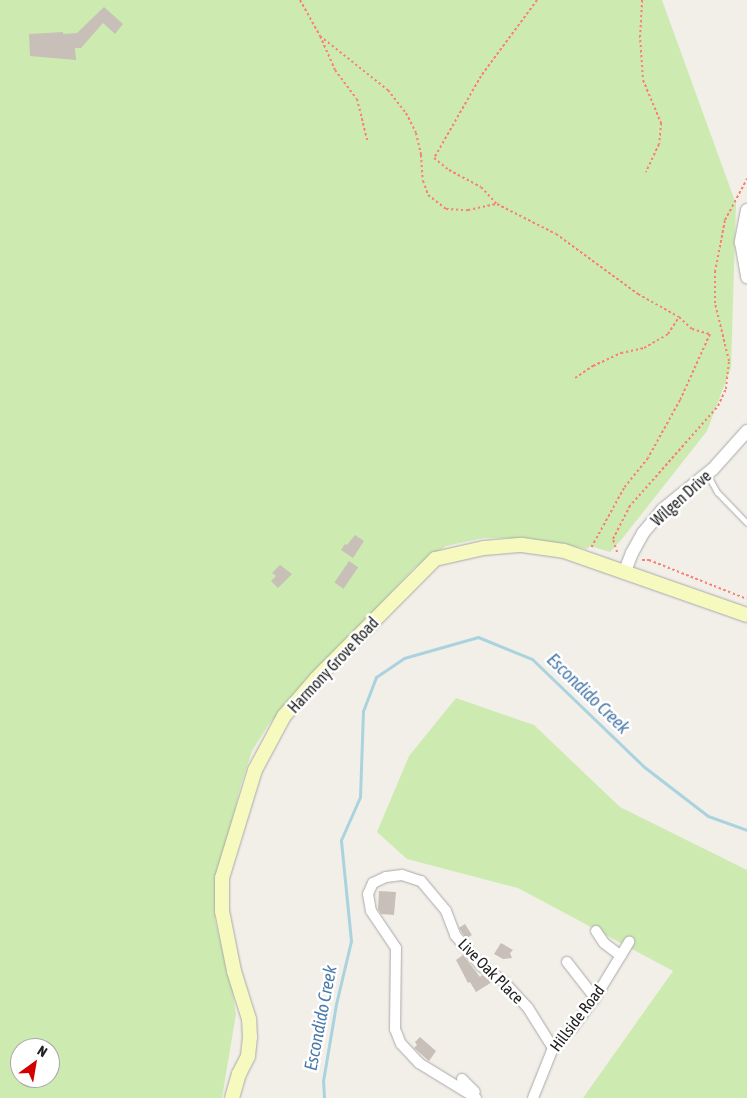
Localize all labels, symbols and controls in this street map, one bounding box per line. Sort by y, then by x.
street label: Wilgen Drive [647,466,715,530]
street label: Harmony Grove Road [284,613,382,717]
water label: Escondido Creek [542,649,634,739]
street label: Live Oak Place [454,934,528,1008]
water label: Escondido Creek [300,964,342,1072]
street label: Hillside Road [546,981,608,1055]
north arrow [10,1038,60,1088]
text: N [35,1042,50,1060]

